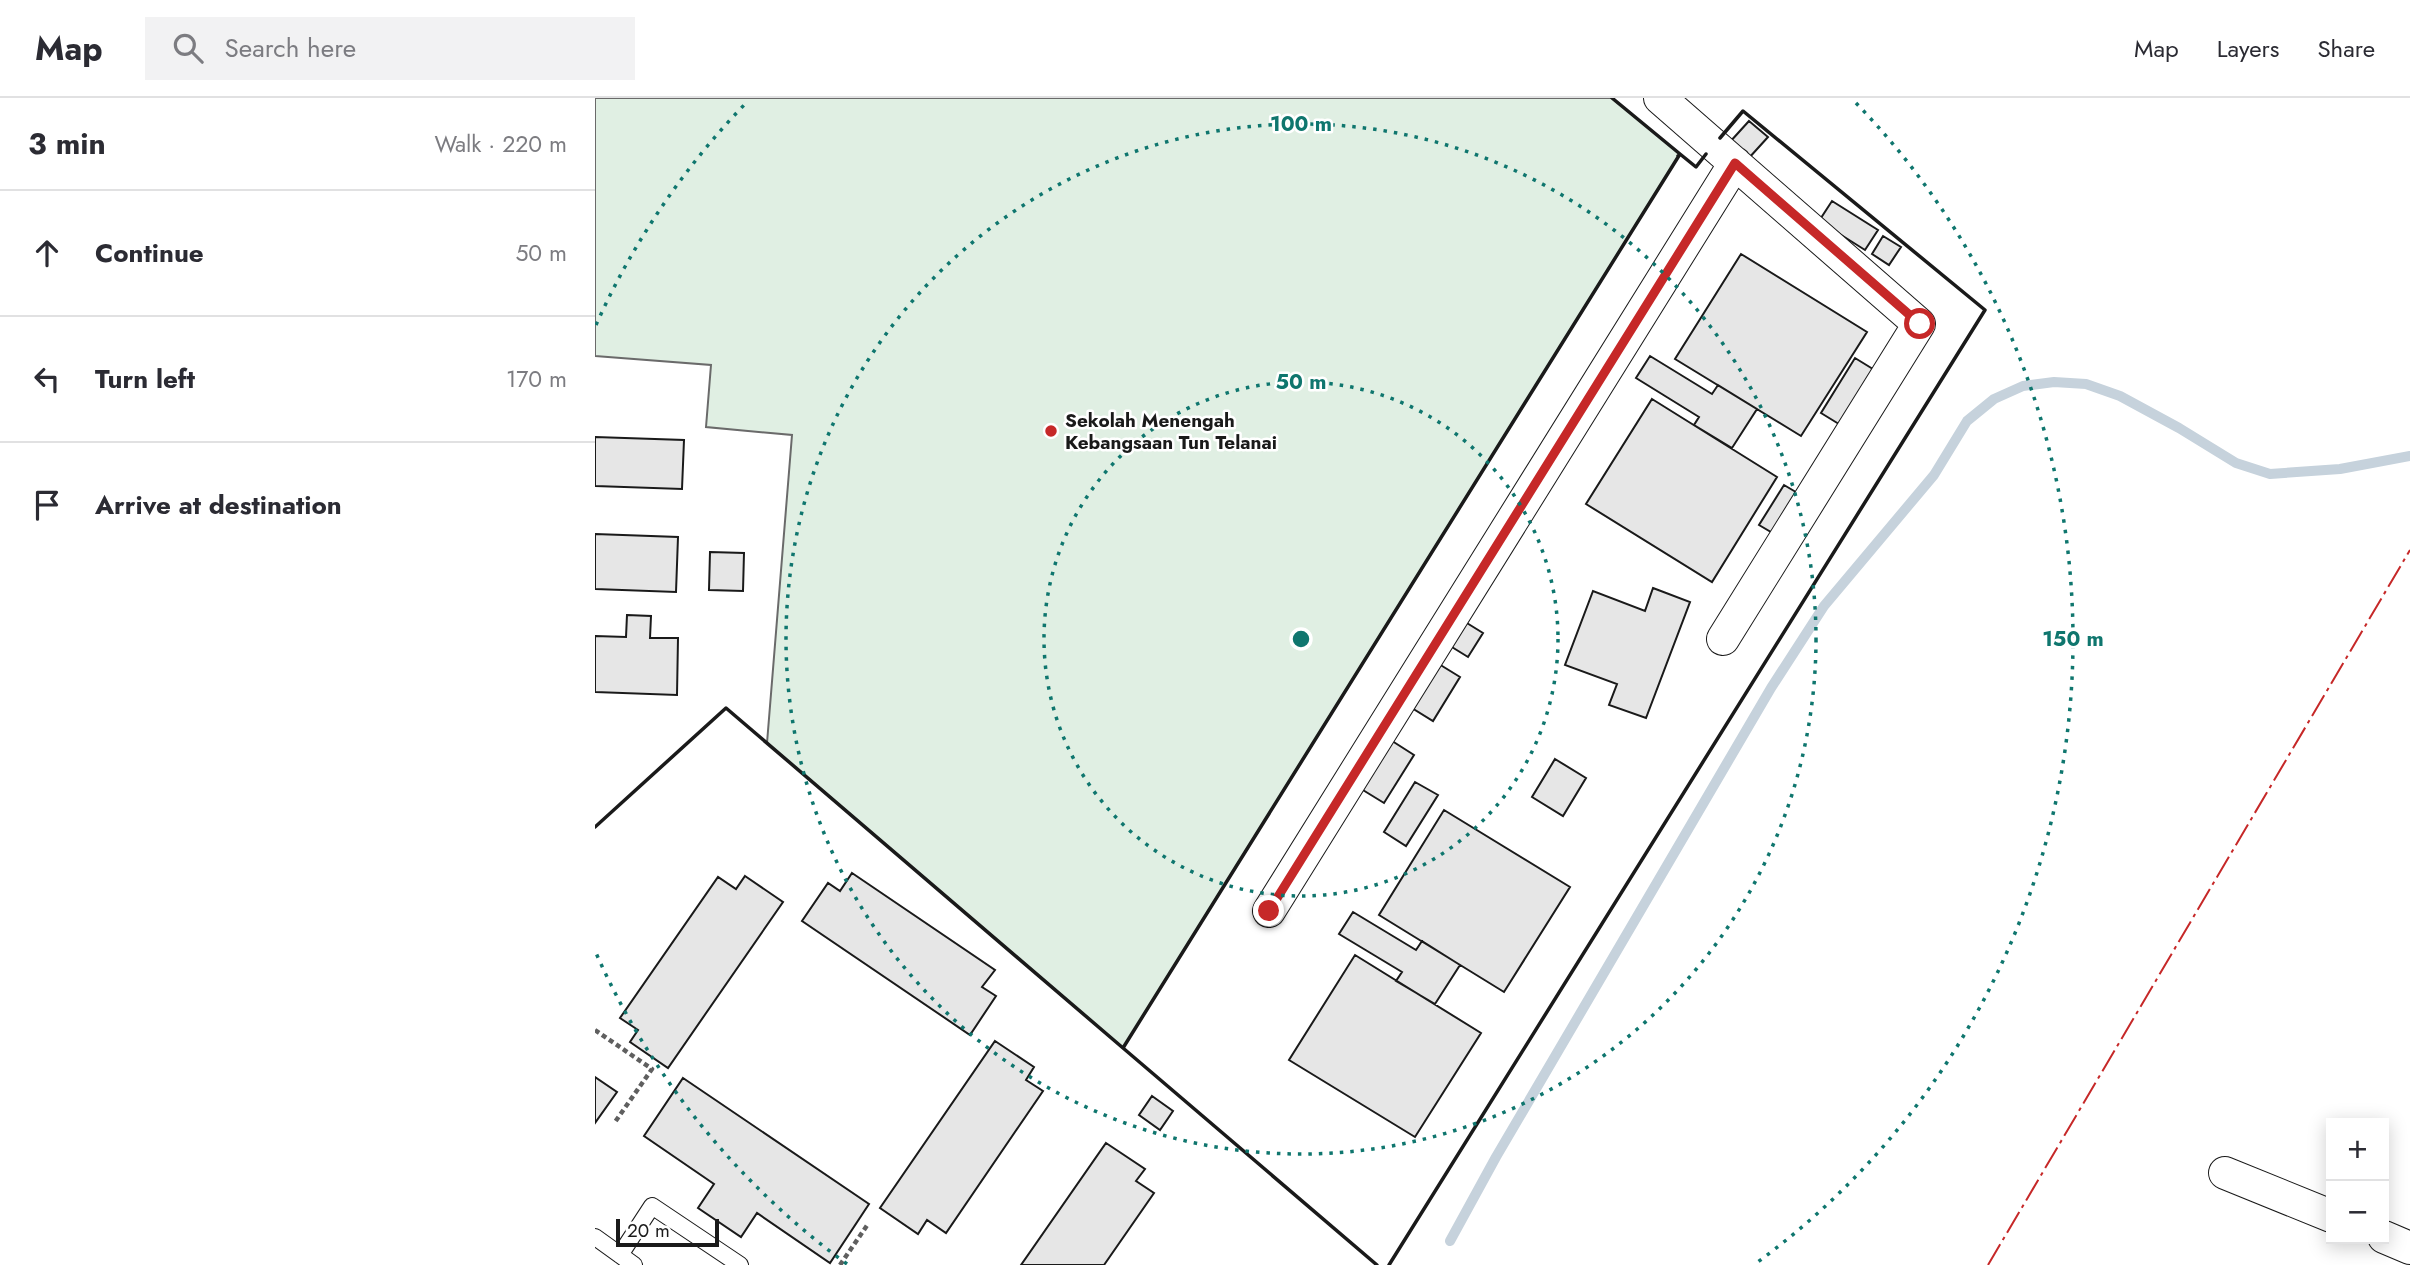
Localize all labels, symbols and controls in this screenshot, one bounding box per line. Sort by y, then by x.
search box [145,17,635,80]
text: Map [35,25,103,72]
icon: search [169,29,207,67]
text: Search here [225,29,356,67]
text: Map [2134,31,2179,66]
text: Layers [2217,31,2279,66]
text: Share [2317,31,2375,66]
text: 100 m [1270,109,1332,139]
text: 3 min [28,122,106,165]
text: Walk · 220 m [435,127,567,161]
icon: ahead [28,234,66,272]
text: Continue [95,234,204,272]
text: 50 m [515,236,567,270]
route start [1904,308,1935,339]
icon: left [28,360,66,398]
text: Turn left [95,360,195,398]
text: 170 m [506,362,567,396]
text: 50 m [1276,367,1326,397]
place label: Sekolah Menengah Kebangsaan Tun Telanai [1065,407,1277,456]
marker: Sekolah Menengah Kebangsaan Tun Telanai [1043,423,1059,439]
icon: arrive [28,486,66,524]
text: Arrive at destination [95,486,342,524]
text: 150 m [2042,624,2104,654]
centre of rings [1289,627,1313,651]
route end [1253,895,1284,926]
map controls [2326,1118,2389,1244]
button: + [2326,1118,2389,1181]
button: − [2326,1181,2389,1244]
scale bar [616,1216,719,1248]
text: 20 m [627,1217,670,1244]

